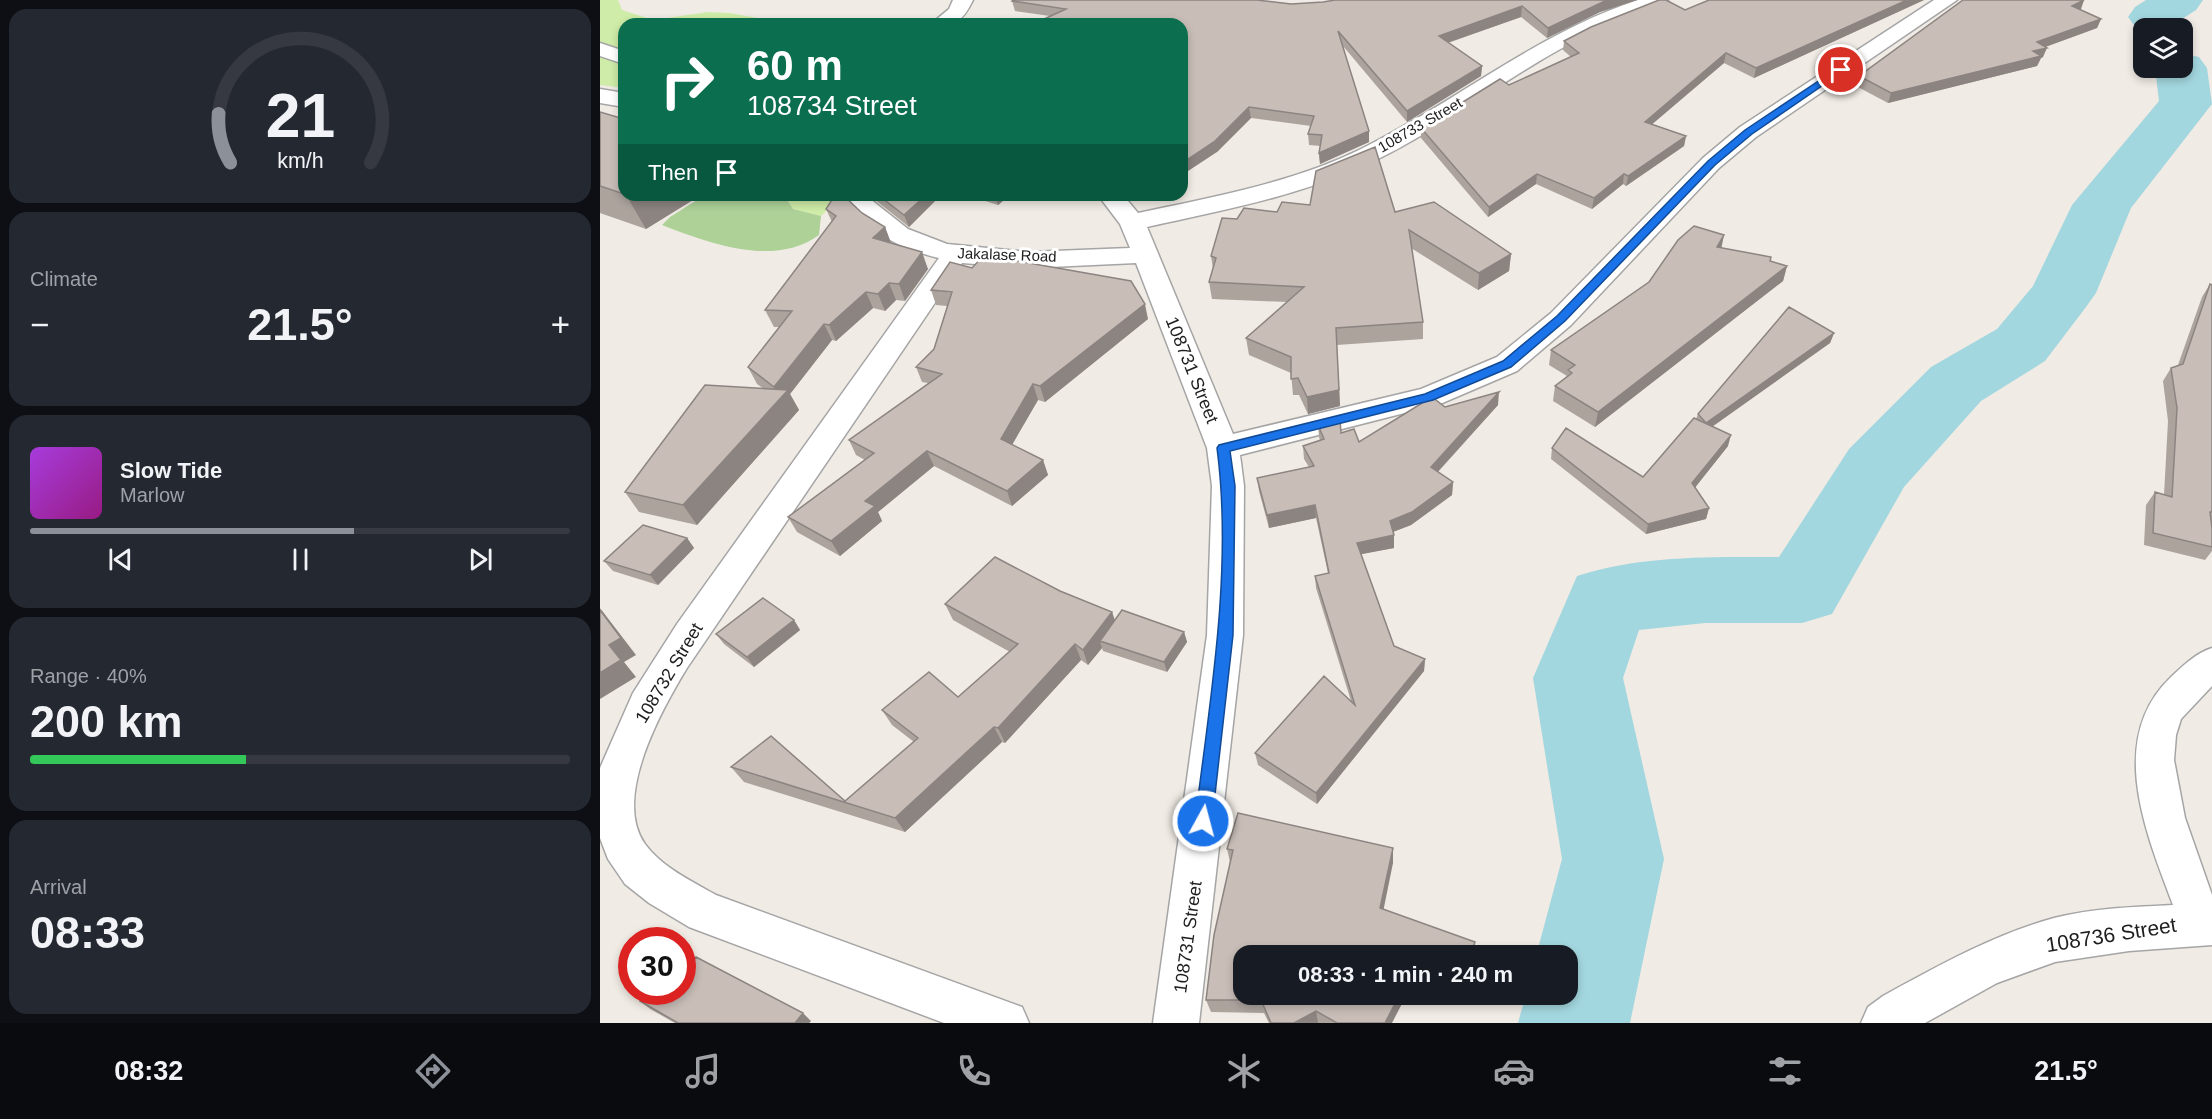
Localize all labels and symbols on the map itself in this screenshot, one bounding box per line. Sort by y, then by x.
pin [1815,44,1866,95]
street label: 108733 Street [1375,93,1466,155]
street label: Jakalase Road [957,244,1057,265]
street label: 108731 Street [1162,314,1222,426]
street label: 108732 Street [631,619,707,727]
position arrow [1171,789,1235,853]
street label: 108731 Street [1170,880,1206,994]
street label: 108736 Street [2044,913,2178,956]
speed limit sign: 30 [618,927,696,1005]

